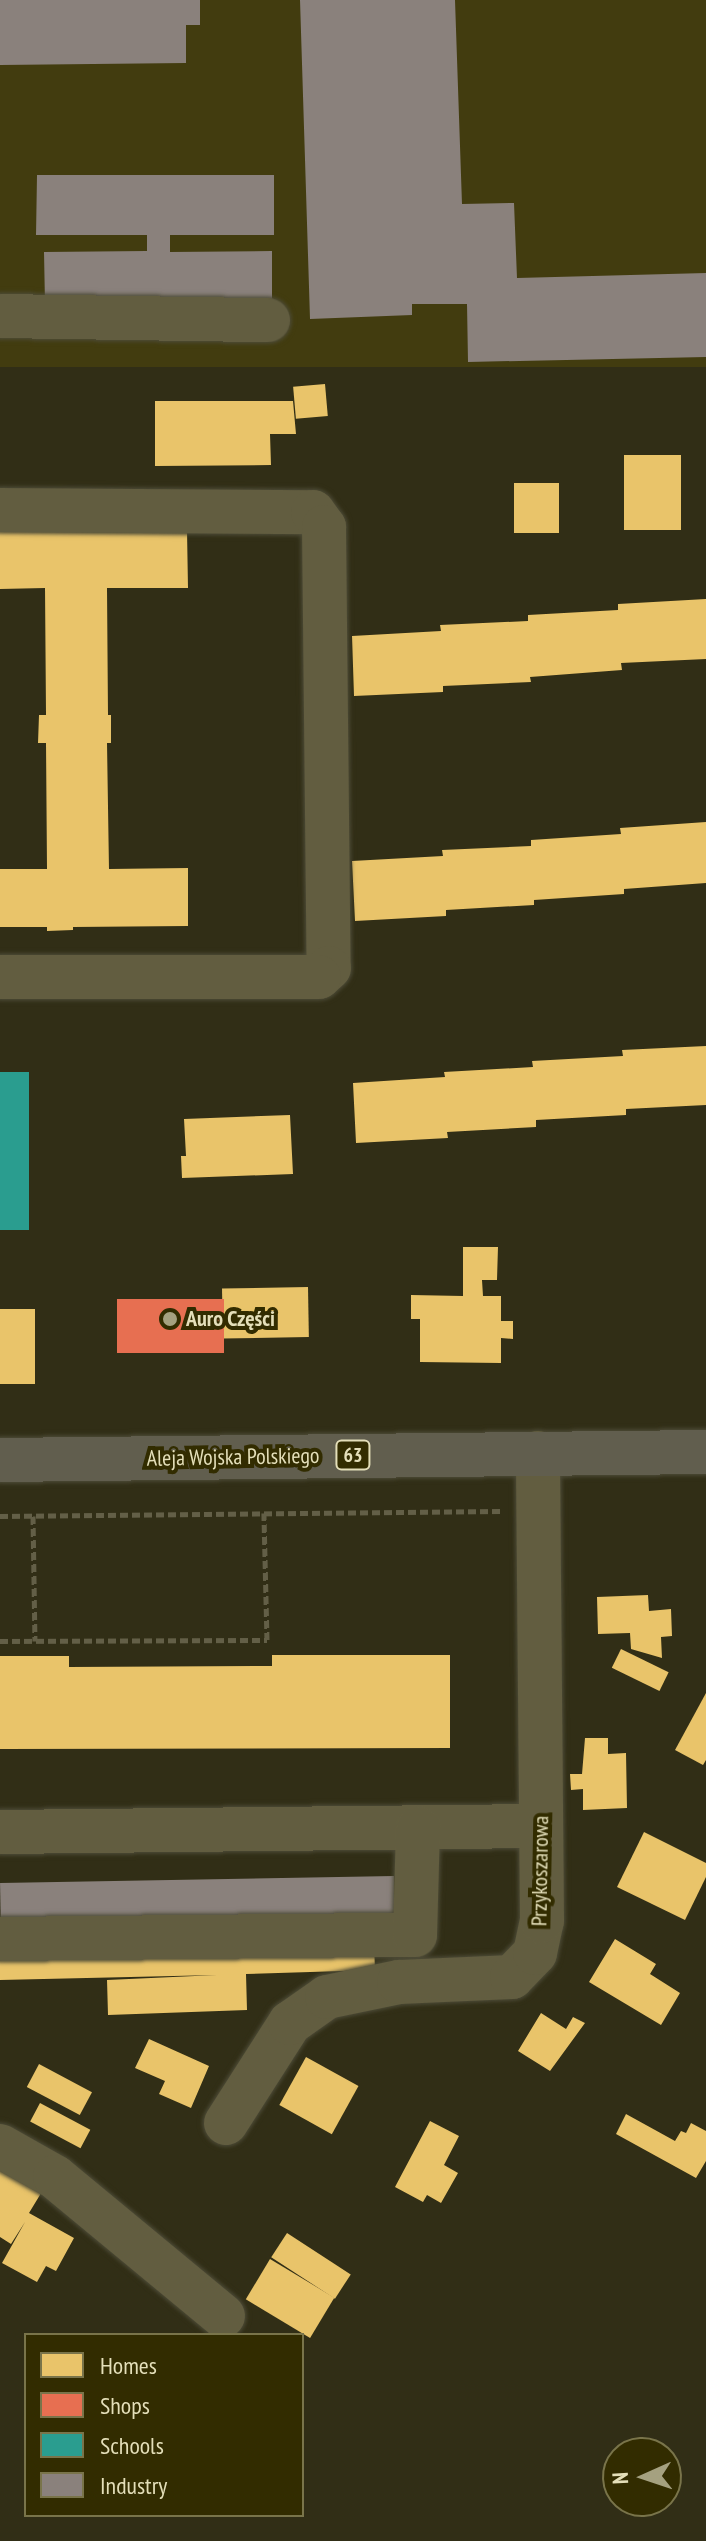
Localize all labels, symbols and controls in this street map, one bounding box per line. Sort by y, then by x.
place label: Auro Części [186,1306,275,1332]
marker: Auro Części [161,1310,179,1328]
road number: 63 [335,1439,371,1471]
street label: Aleja Wojska Polskiego [146,1442,320,1472]
street label: Przykoszarowa [526,1816,554,1926]
legend [24,2333,304,2517]
text: Homes [100,2350,157,2381]
text: Shops [100,2390,150,2421]
text: Schools [100,2430,164,2461]
north arrow [602,2437,682,2517]
text: Industry [100,2470,167,2501]
text: N [606,2471,634,2485]

